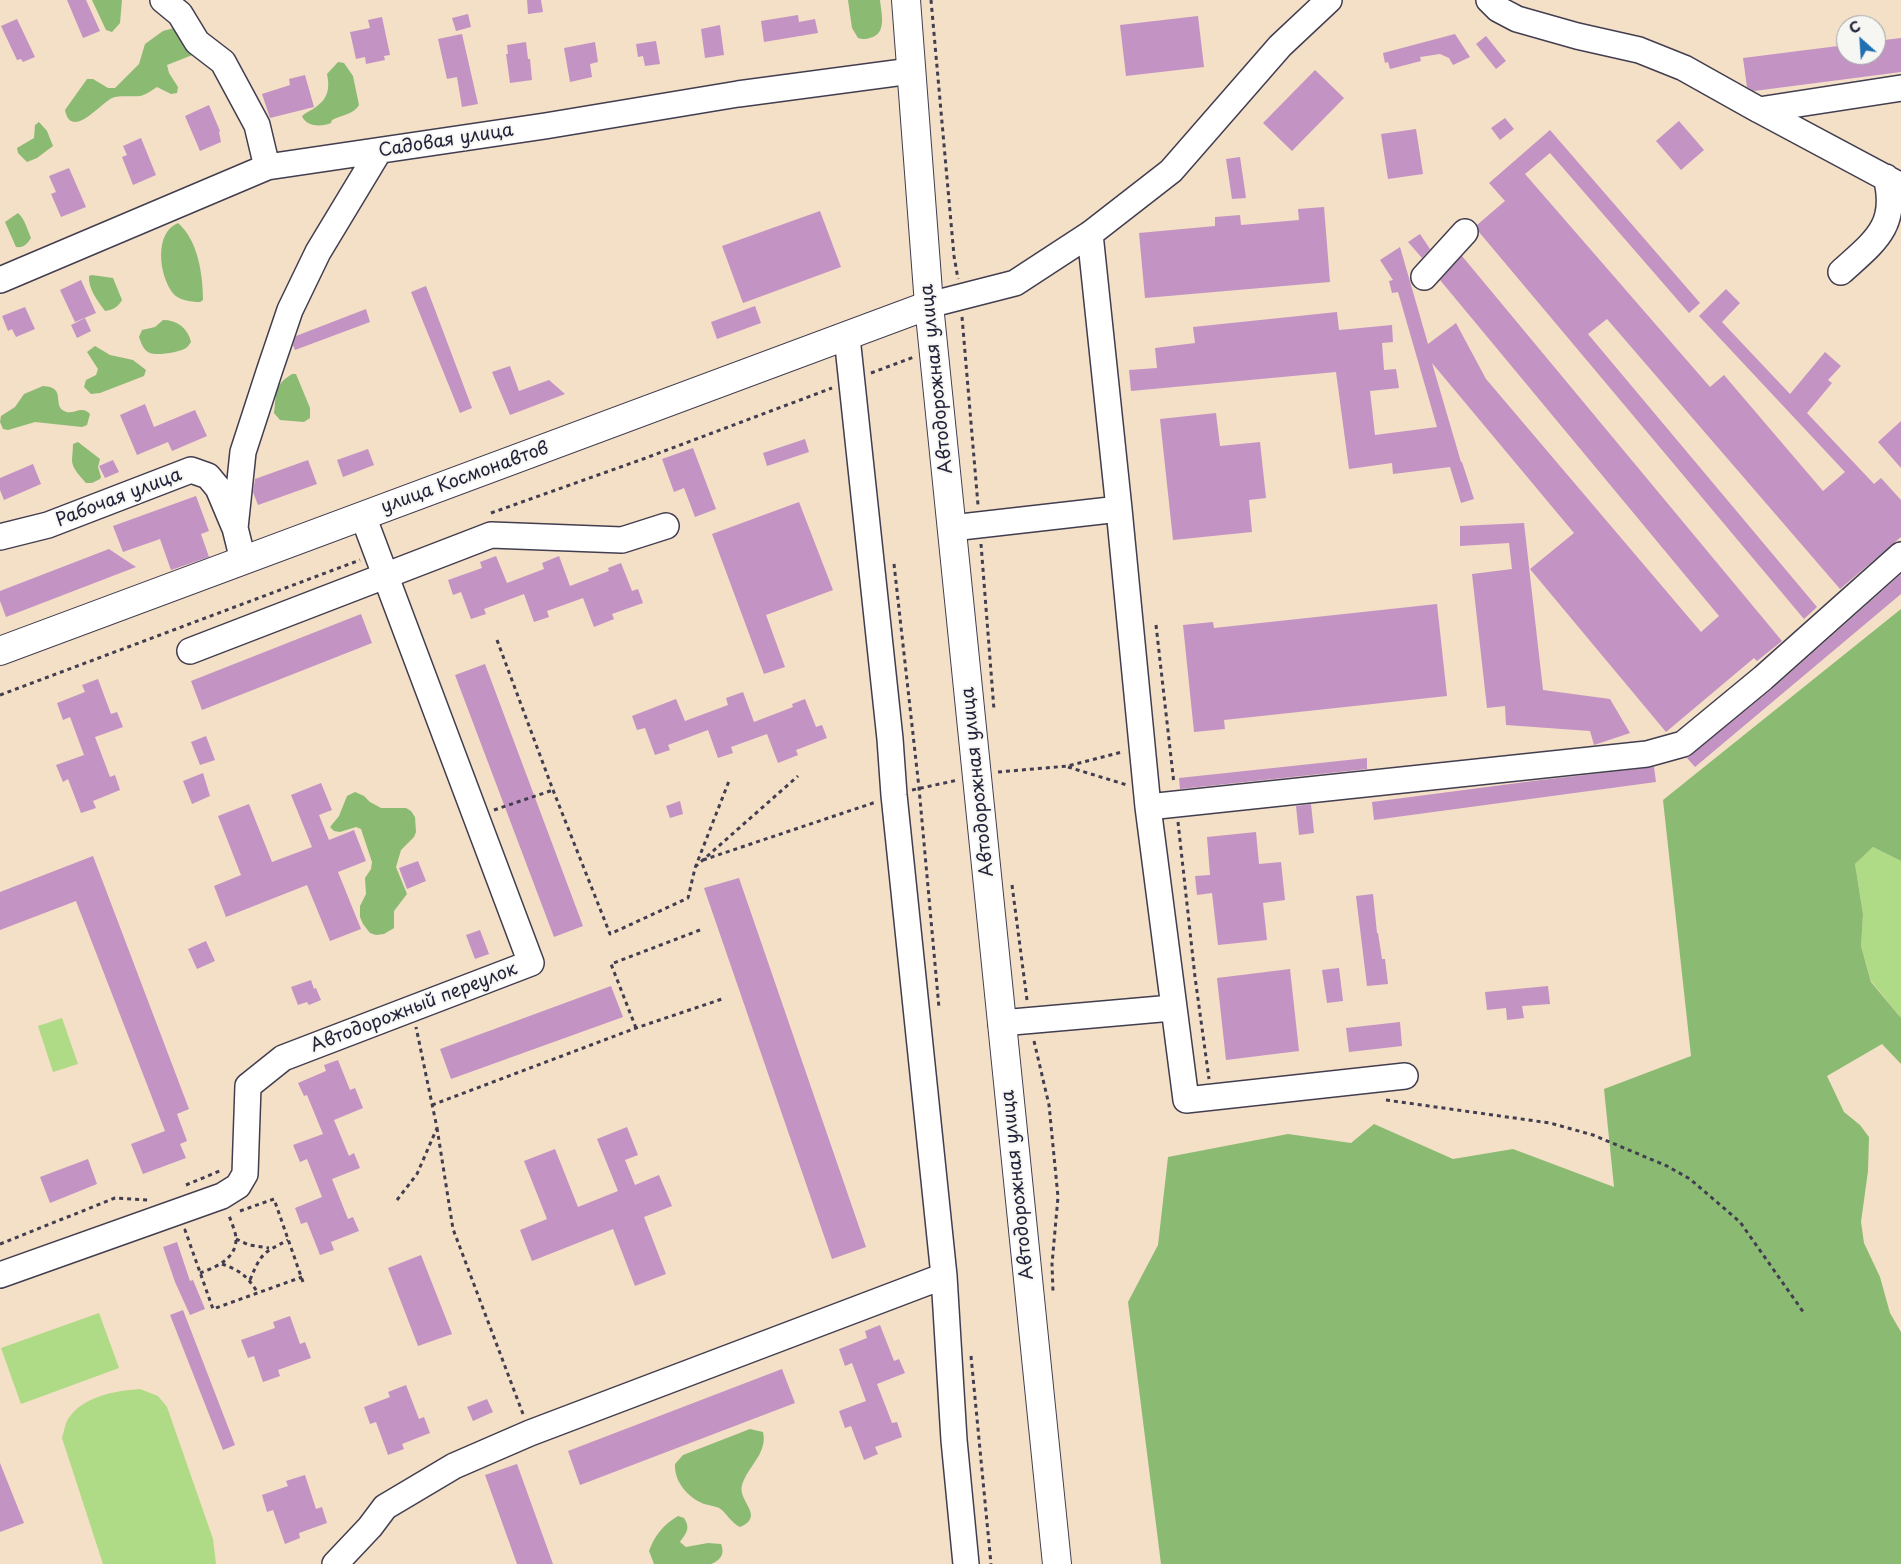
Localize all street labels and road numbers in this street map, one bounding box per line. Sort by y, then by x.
street label: Садовая улица [377,120,515,162]
street label: Автодорожная улица [916,283,958,475]
street label: улица Космонавтов [378,438,552,518]
street label: Рабочая улица [53,464,185,532]
street label: Автодорожная улица [957,686,999,878]
street label: Автодорожный переулок [308,959,520,1057]
street label: Автодорожная улица [997,1089,1039,1281]

